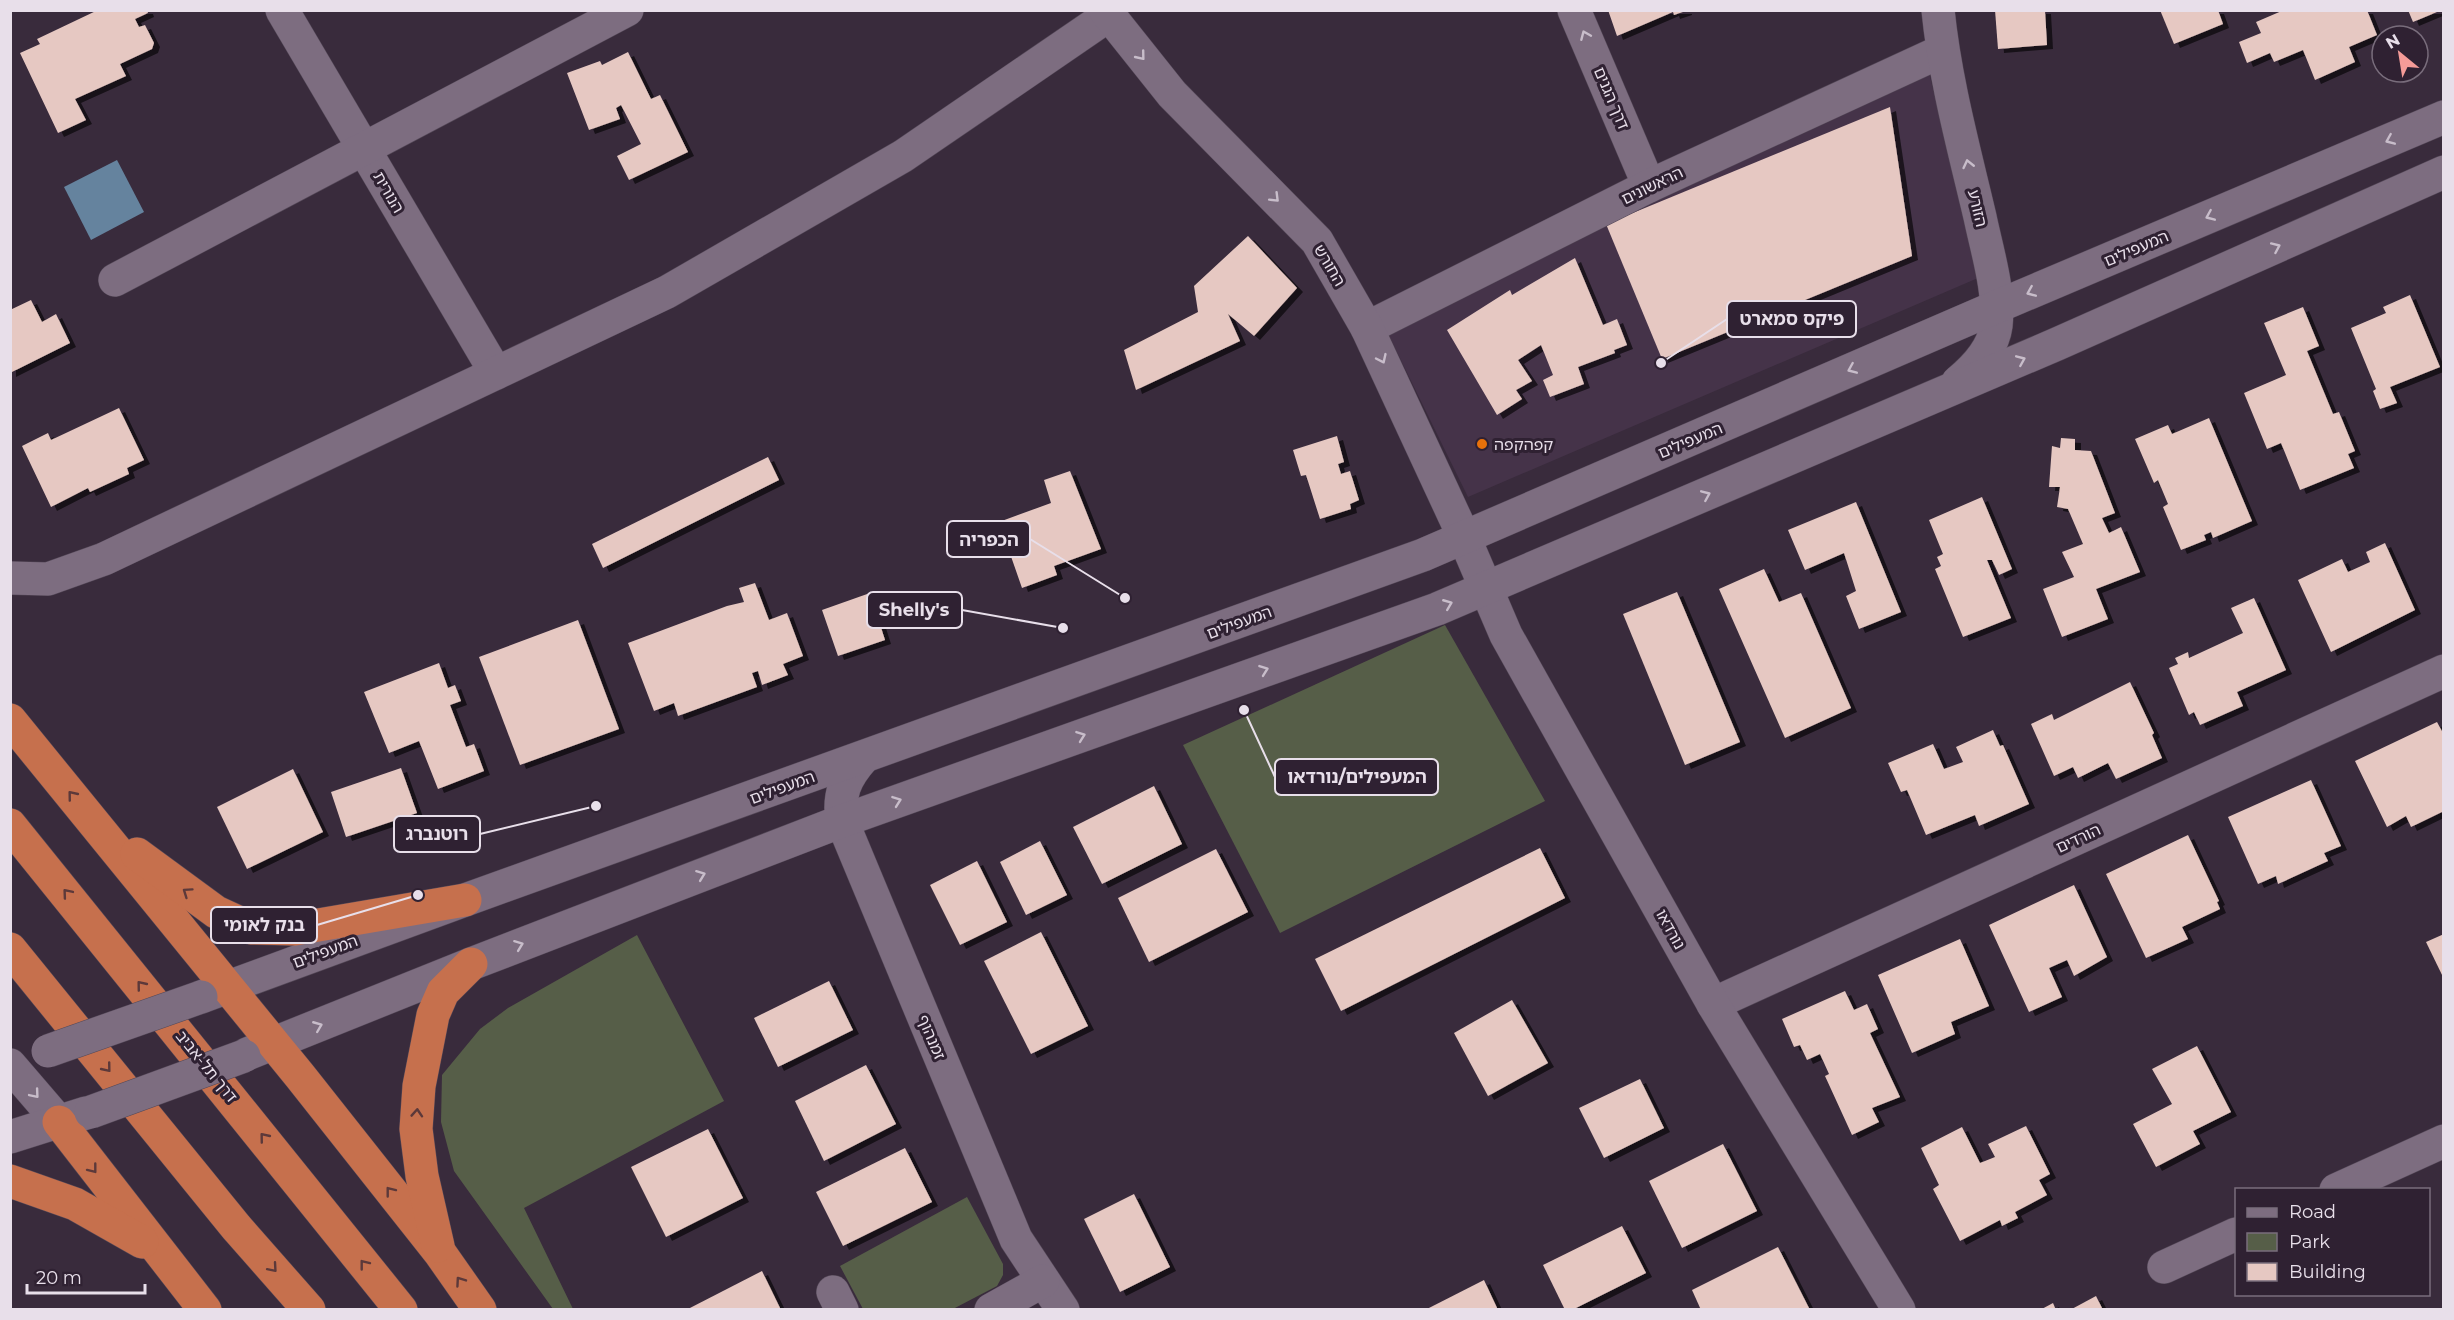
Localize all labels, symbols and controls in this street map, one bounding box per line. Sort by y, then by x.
north arrow [2370,24,2430,84]
one-way arrow [1580,30,1592,41]
text: N [2382,30,2403,53]
one-way arrow [1134,49,1145,60]
street label: דרך הגנים [1590,64,1633,133]
one-way arrow [2385,133,2396,145]
one-way arrow [1962,159,1975,169]
street label: הראשונים [1619,163,1686,208]
street label: הנורית [369,168,408,216]
street label: הזורע [1964,188,1991,229]
one-way arrow [1267,191,1278,202]
one-way arrow [2206,209,2217,221]
street label: המעפילים [2101,226,2171,270]
street label: החורש [1310,241,1349,290]
one-way arrow [2270,242,2281,254]
one-way arrow [2026,285,2037,297]
callout: פיקס סמארט [1727,301,1856,337]
text: פיקס סמארט [1740,308,1844,330]
one-way arrow [1374,353,1386,364]
one-way arrow [2015,355,2026,367]
one-way arrow [1847,362,1858,374]
street label: המעפילים [1655,418,1725,462]
place label: קפהקפה [1494,435,1553,454]
marker: קפהקפה [1475,437,1489,451]
one-way arrow [1699,490,1710,502]
callout: הכפריה [947,521,1030,557]
text: הכפריה [959,529,1019,551]
callout: Shelly's [867,592,962,628]
text: Shelly's [879,599,950,621]
one-way arrow [1442,599,1453,611]
street label: המעפילים [1204,602,1274,643]
one-way arrow [1259,665,1269,678]
one-way arrow [1075,730,1086,743]
callout: המעפילים/נורדאו [1275,759,1438,795]
text: המעפילים/נורדאו [1287,766,1427,788]
street label: המעפילים [747,767,817,808]
one-way arrow [68,791,79,802]
one-way arrow [891,796,902,809]
callout: רוטנברג [394,816,480,852]
street label: הורדים [2053,820,2103,857]
text: רוטנברג [406,823,468,845]
one-way arrow [695,870,705,883]
one-way arrow [183,888,194,899]
one-way arrow [63,889,74,900]
street label: נורדאו [1652,906,1689,953]
callout: בנק לאומי [211,907,317,943]
text: בנק לאומי [223,914,305,936]
street label: המעפילים [290,931,360,972]
one-way arrow [512,940,523,952]
one-way arrow [138,980,149,991]
street label: זמנהוף [914,1012,949,1062]
one-way arrow [312,1021,323,1033]
street label: דרך תל-אביב [172,1027,241,1106]
one-way arrow [99,1061,110,1072]
one-way arrow [27,1087,38,1098]
one-way arrow [411,1108,424,1117]
one-way arrow [260,1132,271,1143]
one-way arrow [86,1162,97,1173]
one-way arrow [387,1186,398,1197]
legend [2235,1188,2430,1296]
text: Road [2289,1201,2336,1223]
text: Park [2289,1231,2330,1253]
scale bar [27,1257,146,1295]
one-way arrow [361,1259,372,1270]
one-way arrow [266,1261,277,1272]
text: Building [2289,1261,2366,1283]
text: 20 m [36,1267,82,1289]
one-way arrow [456,1277,467,1288]

